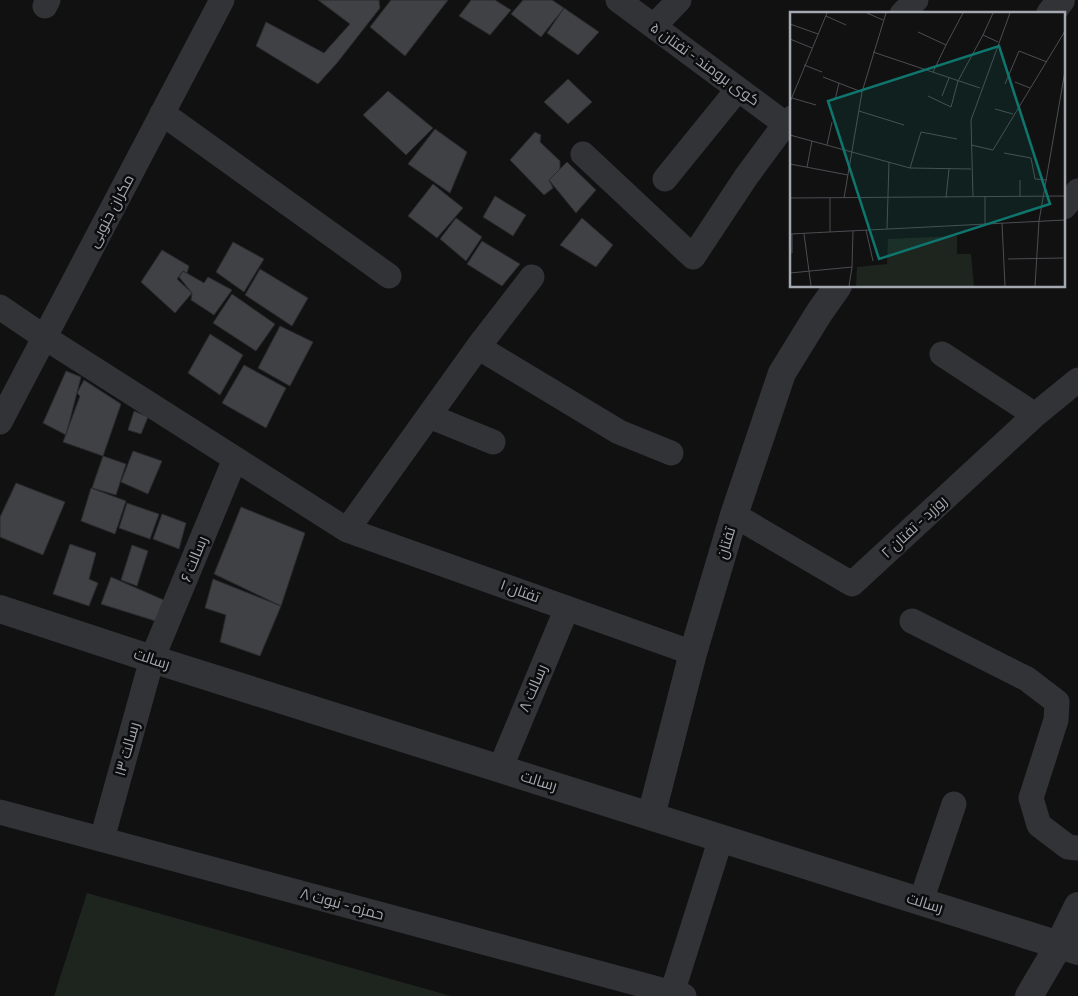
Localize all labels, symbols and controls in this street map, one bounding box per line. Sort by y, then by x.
inset map [790,12,1066,288]
street label: کوی برومند - تفتان ۵ [646,18,763,110]
street label: مکران جنوبی [84,171,139,251]
street label: روزرد - تفتان ۲ [877,492,951,563]
street label: تفتان [713,525,740,561]
street label: رسالت ۶ [177,533,211,585]
street label: تفتان ۱ [497,576,542,607]
street label: رسالت [132,645,172,673]
street label: رسالت ۸ [515,661,551,715]
street label: رسالت ۱۳ [111,720,143,778]
street label: رسالت [519,767,559,795]
street label: حمزه - نبوت ۸ [298,884,386,924]
street label: رسالت [905,889,945,917]

